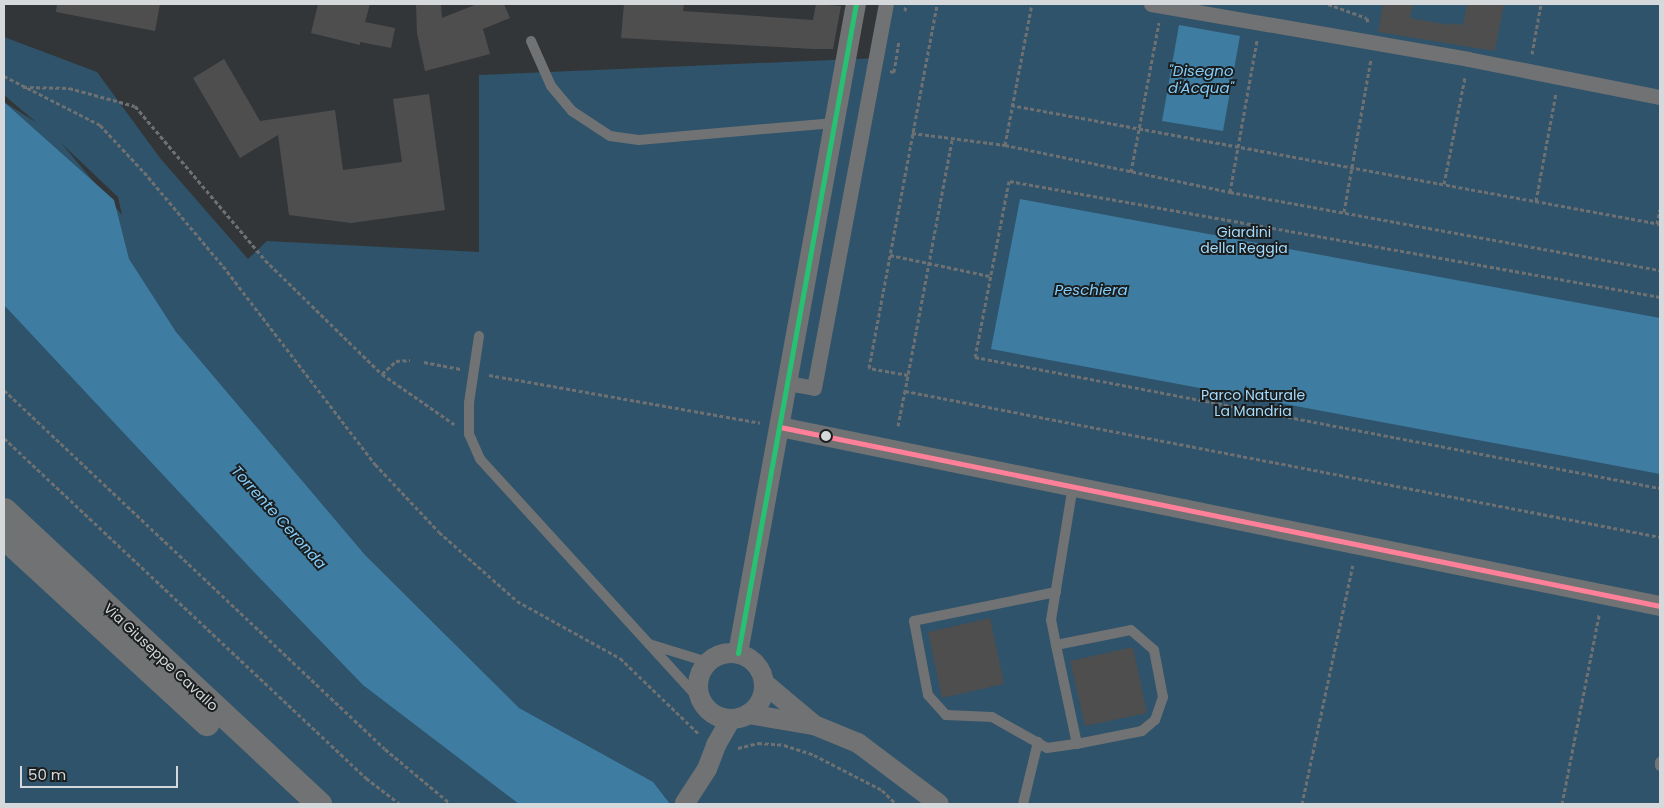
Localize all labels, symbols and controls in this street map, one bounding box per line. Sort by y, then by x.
water label: "Disegno d'Acqua" [1168,61,1234,96]
park label: Giardini della Reggia [1200,224,1288,256]
water label: Peschiera [1054,281,1128,299]
park label: Parco Naturale La Mandria [1201,387,1305,420]
unlabelled marker [821,431,831,441]
water label: Torrente Ceronda [228,462,330,572]
street label: Via Giuseppe Cavallo [100,600,222,714]
scale bar [22,756,180,788]
text: 50 m [28,764,66,785]

